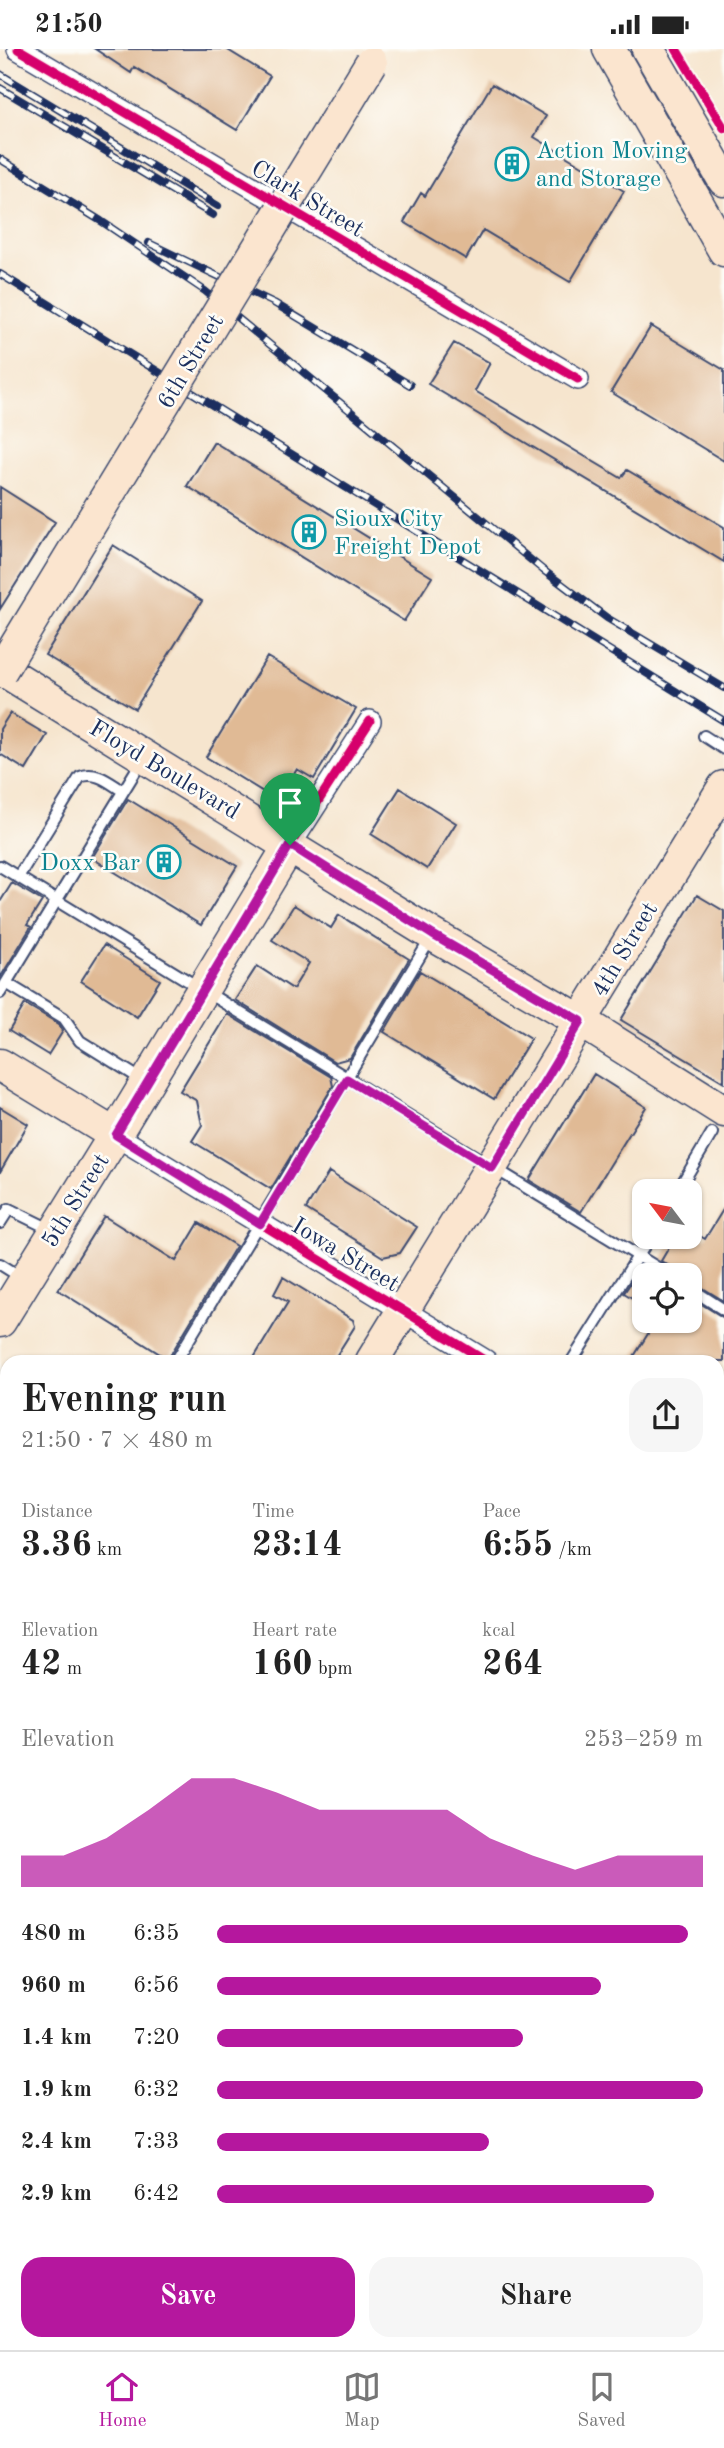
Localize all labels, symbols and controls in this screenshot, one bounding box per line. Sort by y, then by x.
text: 21:50 [35,12,103,38]
place label: Action Moving and Storage [536,140,687,192]
building icon: Action Moving and Storage [493,145,531,183]
street label: Clark Street [246,157,368,243]
street label: 6th Street [154,311,229,414]
place label: Sioux City Freight Depot [334,508,481,560]
building icon: Sioux City Freight Depot [290,513,328,551]
street label: Floyd Boulevard [85,717,243,825]
pin [260,773,320,845]
icon: arrive [271,784,309,822]
building icon: Doxx Bar [145,843,183,881]
place label: Doxx Bar [40,852,140,876]
street label: 4th Street [588,899,663,1002]
street label: 5th Street [39,1150,115,1252]
north arrow [632,1179,702,1249]
map controls [632,1179,702,1333]
street label: Iowa Street [287,1214,403,1297]
button: locate [632,1263,702,1333]
button: share [629,1378,703,1452]
text: Evening run [21,1382,227,1420]
text: 21:50 · 7 × 480 m [21,1429,213,1452]
text: Distance [21,1503,93,1522]
text: Time [252,1503,294,1522]
text: Pace [482,1503,521,1522]
text: 3.36 [21,1528,92,1563]
text: 23:14 [252,1528,343,1563]
text: 6:55 [482,1528,553,1563]
text: km [92,1541,122,1560]
text: /km [553,1541,592,1560]
text: Elevation [21,1622,98,1641]
text: Heart rate [252,1622,337,1641]
text: kcal [482,1622,515,1641]
text: 42 [21,1647,62,1682]
text: 160 [252,1647,313,1682]
text: 264 [482,1647,543,1682]
text: m [62,1660,82,1679]
text: bpm [313,1660,353,1679]
text: Elevation [21,1728,115,1751]
text: 253–259 m [584,1728,703,1751]
text: 480 m [21,1922,86,1945]
text: 6:35 [133,1922,179,1945]
text: 960 m [21,1974,86,1997]
text: 6:56 [133,1974,179,1997]
text: 1.4 km [21,2026,92,2049]
text: 7:20 [133,2026,179,2049]
text: 1.9 km [21,2078,92,2101]
text: 6:32 [133,2078,179,2101]
text: 2.4 km [21,2130,92,2153]
text: 7:33 [133,2130,179,2153]
text: 2.9 km [21,2182,92,2205]
text: 6:42 [133,2182,179,2205]
button: Save [21,2257,355,2337]
button: Share [369,2257,703,2337]
tab: Home [98,2368,146,2433]
tab: Map [343,2368,381,2433]
tab: Saved [577,2368,626,2433]

